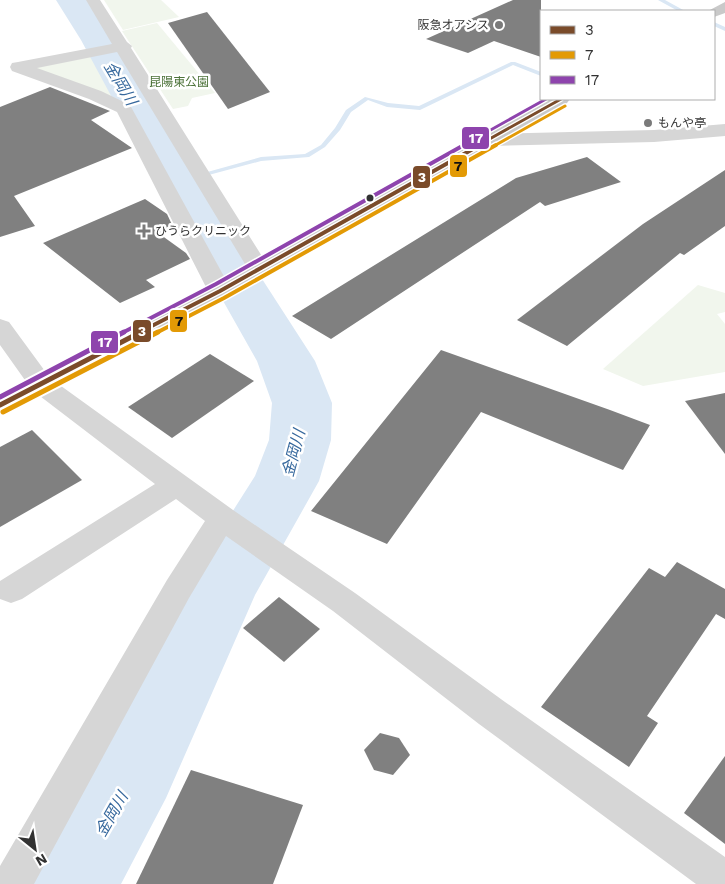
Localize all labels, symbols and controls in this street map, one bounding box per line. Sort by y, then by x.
legend [540,10,715,100]
place label: 阪急オアシス [417,18,489,32]
marker: 阪急オアシス [493,19,505,31]
text: 3 [585,21,594,39]
text: 7 [585,46,593,64]
water label: 金岡川 [100,58,142,110]
text: 17 [585,71,599,89]
park label: 昆陽東公園 [149,75,209,89]
place label: もんや亭 [658,116,706,130]
marker: もんや亭 [642,117,654,129]
line badge: 17 [461,126,490,150]
text: 17 [469,130,484,146]
line badge: 7 [449,154,468,178]
text: 7 [454,158,463,174]
line badge: 3 [412,165,431,189]
text: 3 [418,169,426,185]
unlabelled marker [365,193,375,203]
marker: ひうらクリニック [137,224,151,238]
place label: ひうらクリニック [155,224,251,238]
line badge: 7 [169,309,188,333]
text: 7 [175,313,184,329]
line badge: 3 [132,319,152,343]
text: 3 [138,323,146,339]
line badge: 17 [90,330,119,354]
text: 17 [98,334,113,350]
water label: 金岡川 [278,426,309,479]
water label: 金岡川 [91,787,133,840]
north arrow [10,824,60,874]
text: N [33,851,50,870]

